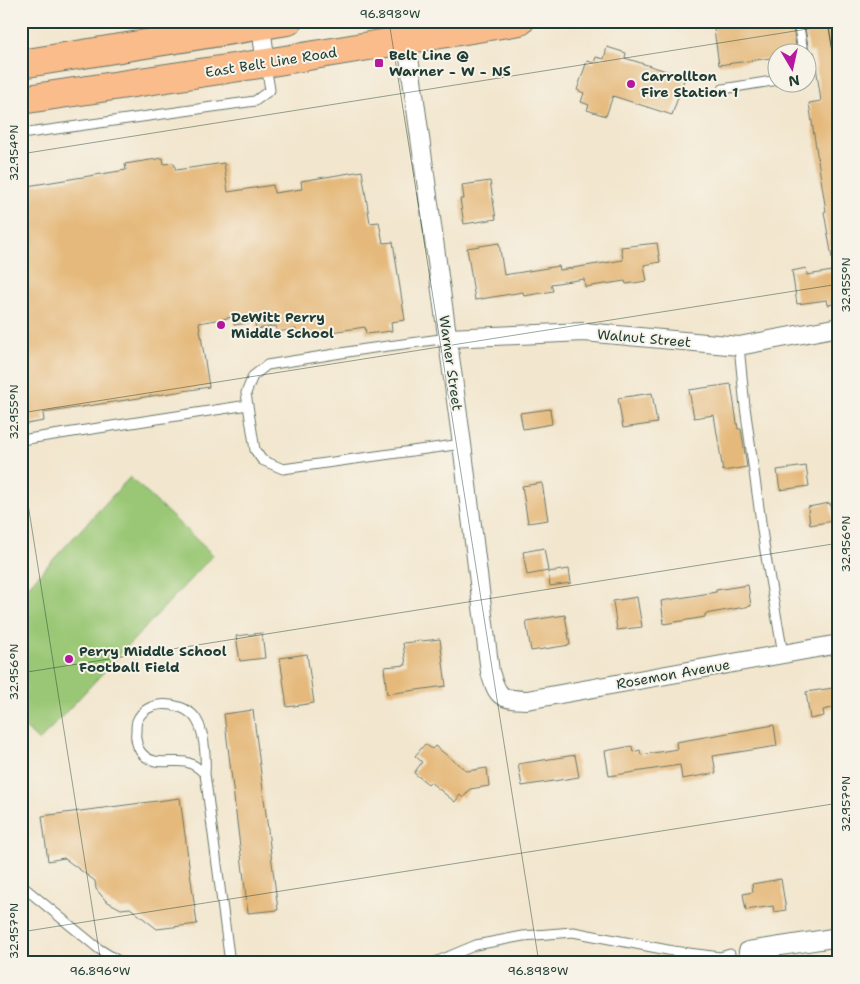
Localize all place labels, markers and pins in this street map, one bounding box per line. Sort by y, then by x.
place label: Belt Line @ Warner - W - NS [389,46,511,80]
marker: Belt Line @ Warner - W - NS [373,57,385,69]
place label: Carrollton Fire Station 1 [641,67,738,101]
marker: Carrollton Fire Station 1 [625,78,637,90]
place label: DeWitt Perry Middle School [231,308,334,342]
marker: DeWitt Perry Middle School [215,319,227,331]
place label: Perry Middle School Football Field [79,642,227,676]
marker: Perry Middle School Football Field [63,653,75,665]

